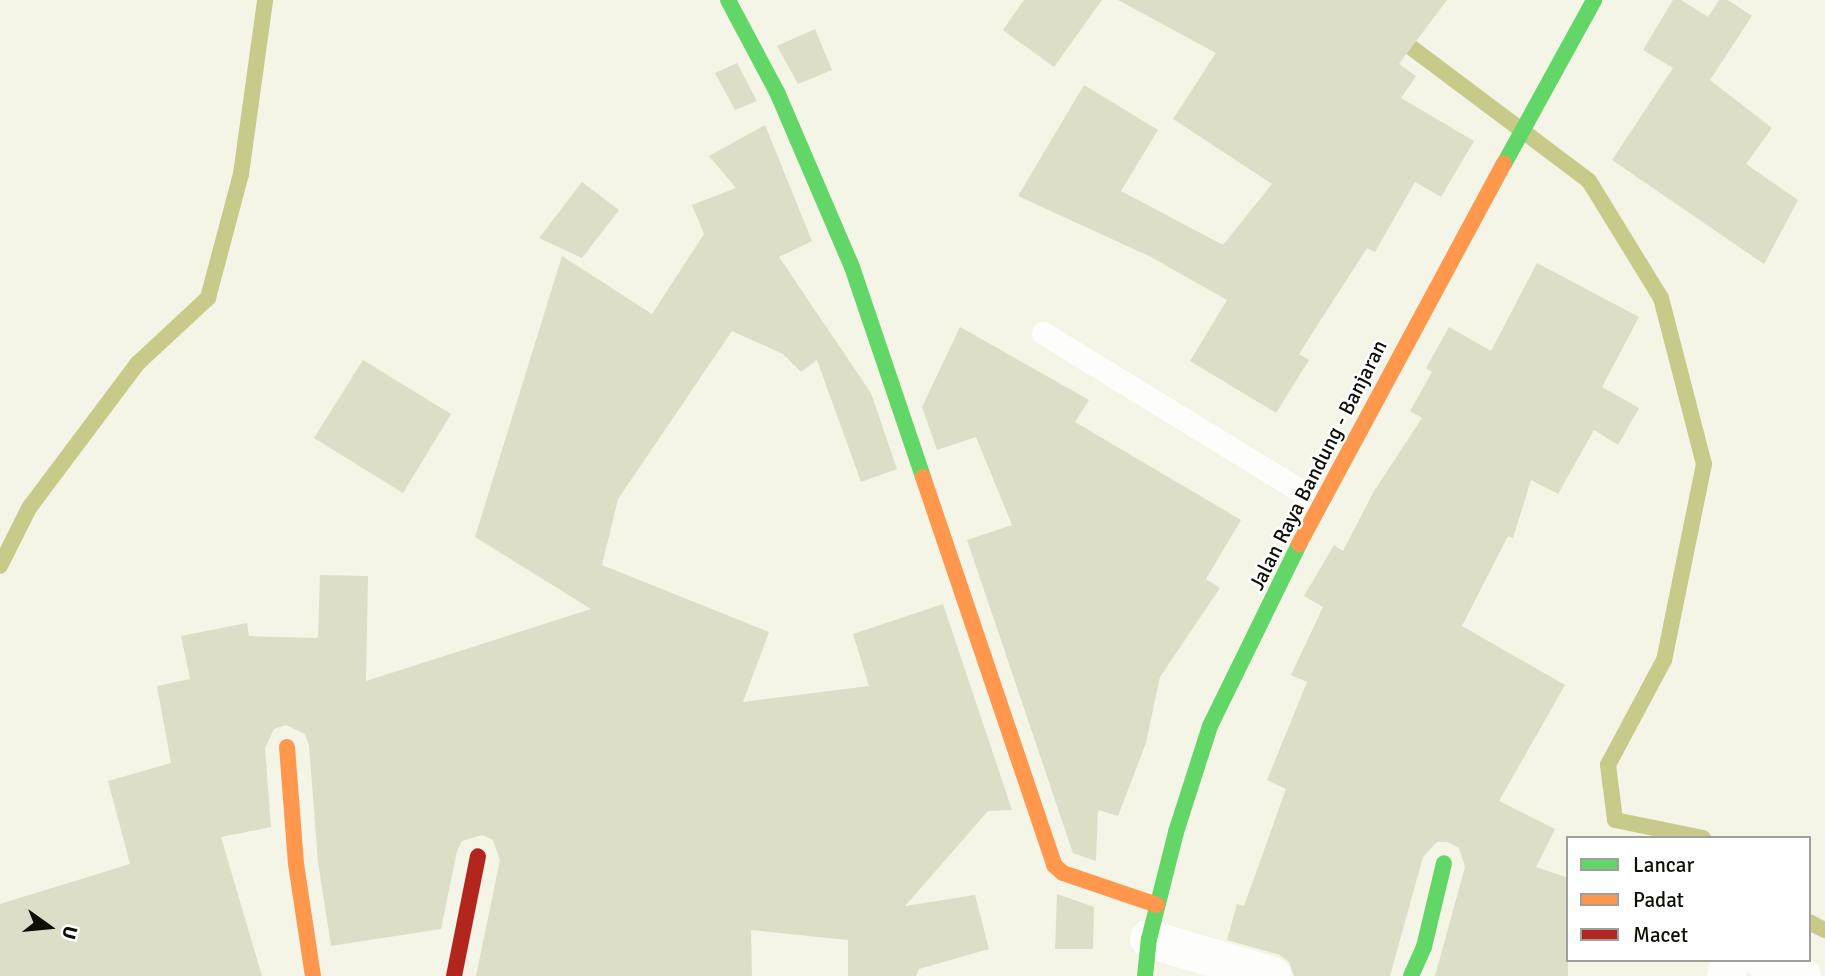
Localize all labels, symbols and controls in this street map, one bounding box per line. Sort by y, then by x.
street label: Jalan Raya Bandung - Banjaran [1244,336,1392,594]
legend [1566,836,1811,962]
text: Lancar [1633,852,1694,878]
text: Padat [1633,887,1684,913]
north arrow [14,892,84,962]
text: Macet [1633,922,1688,948]
text: U [56,923,83,942]

